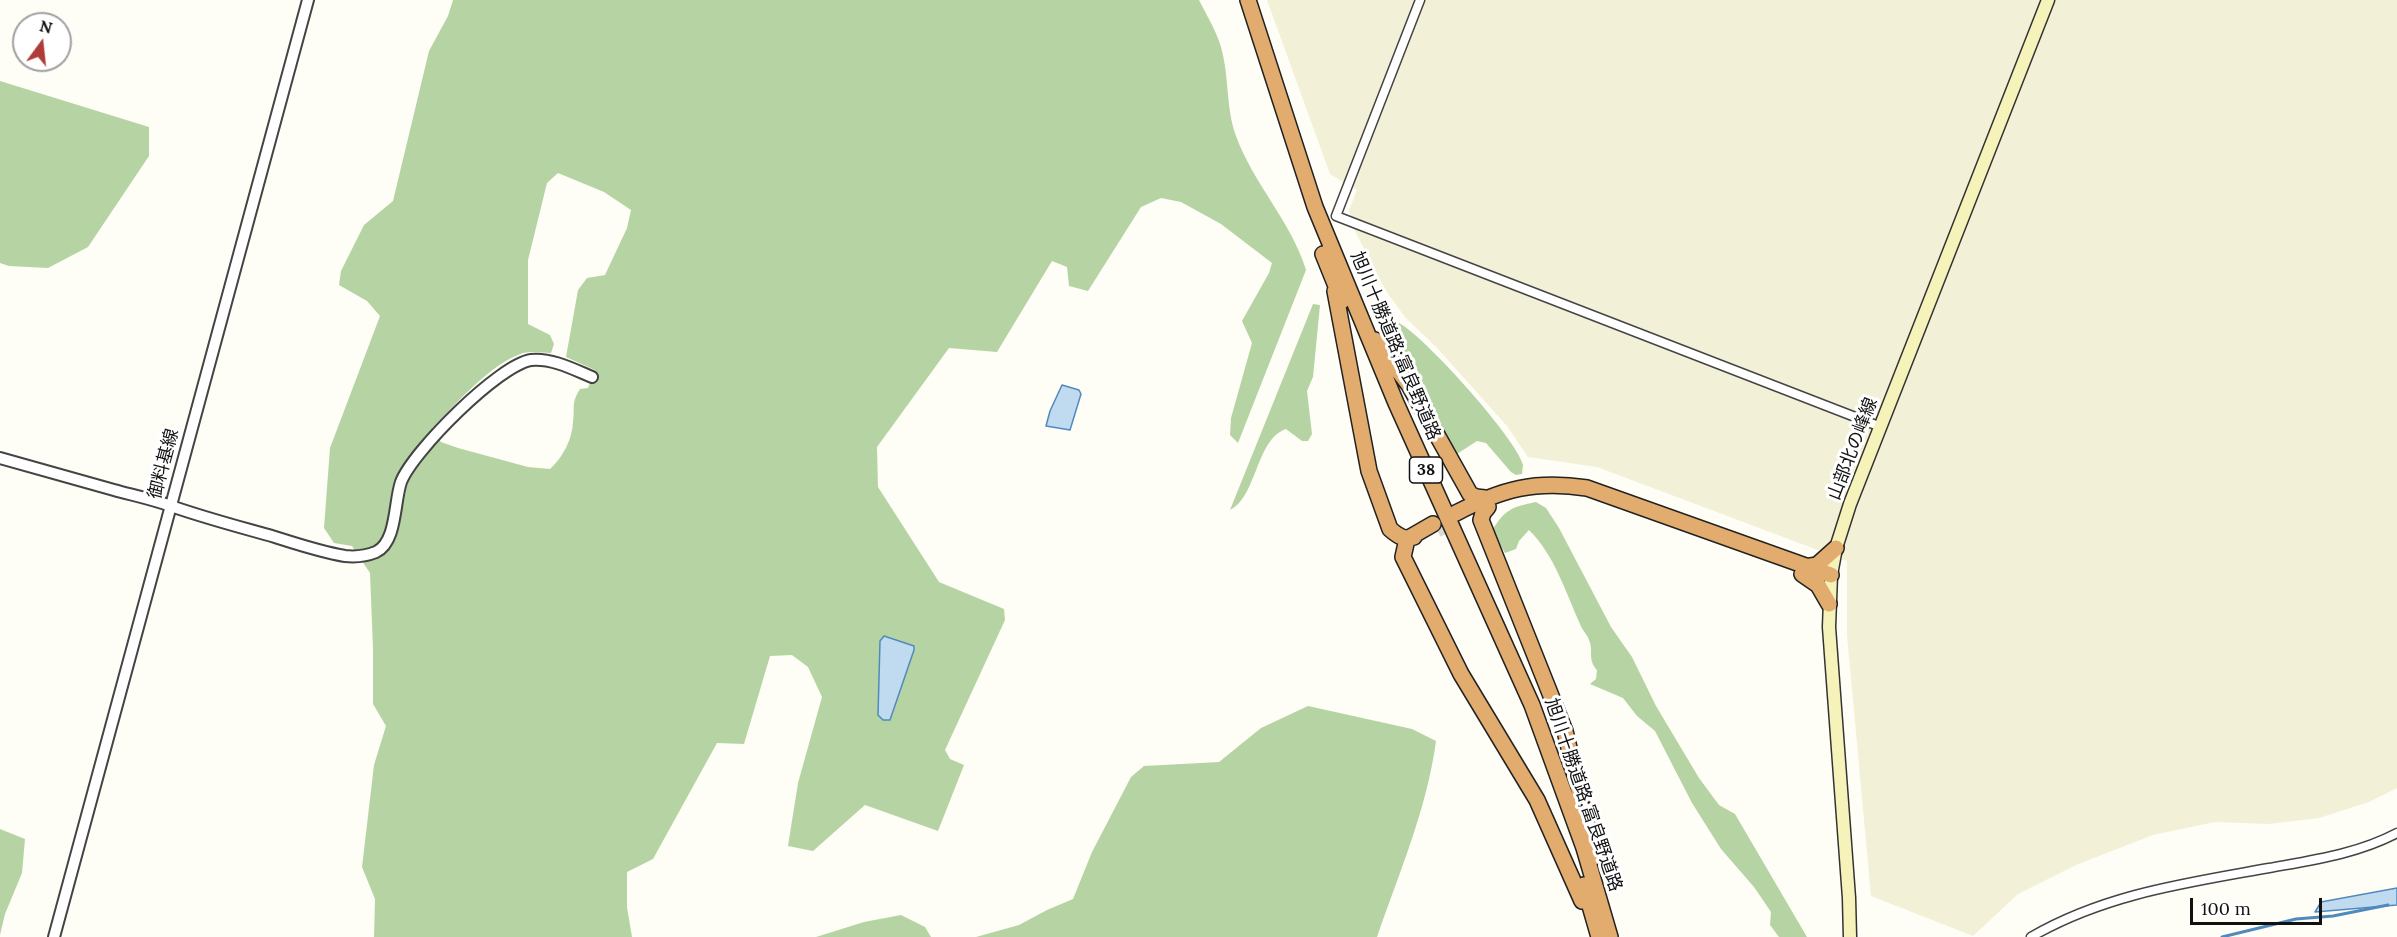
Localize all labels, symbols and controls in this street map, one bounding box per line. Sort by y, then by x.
north arrow [12,12,72,72]
text: N [38,15,55,38]
street label: 旭川十勝道路;富良野道路 [1345,248,1445,444]
street label: 山部北の峰線 [1824,395,1882,503]
street label: 御料基線 [144,426,184,502]
road number: 38 [1410,457,1442,483]
street label: 旭川十勝道路;富良野道路 [1540,696,1626,894]
scale bar [2193,886,2325,924]
text: 100 m [2201,897,2251,920]

